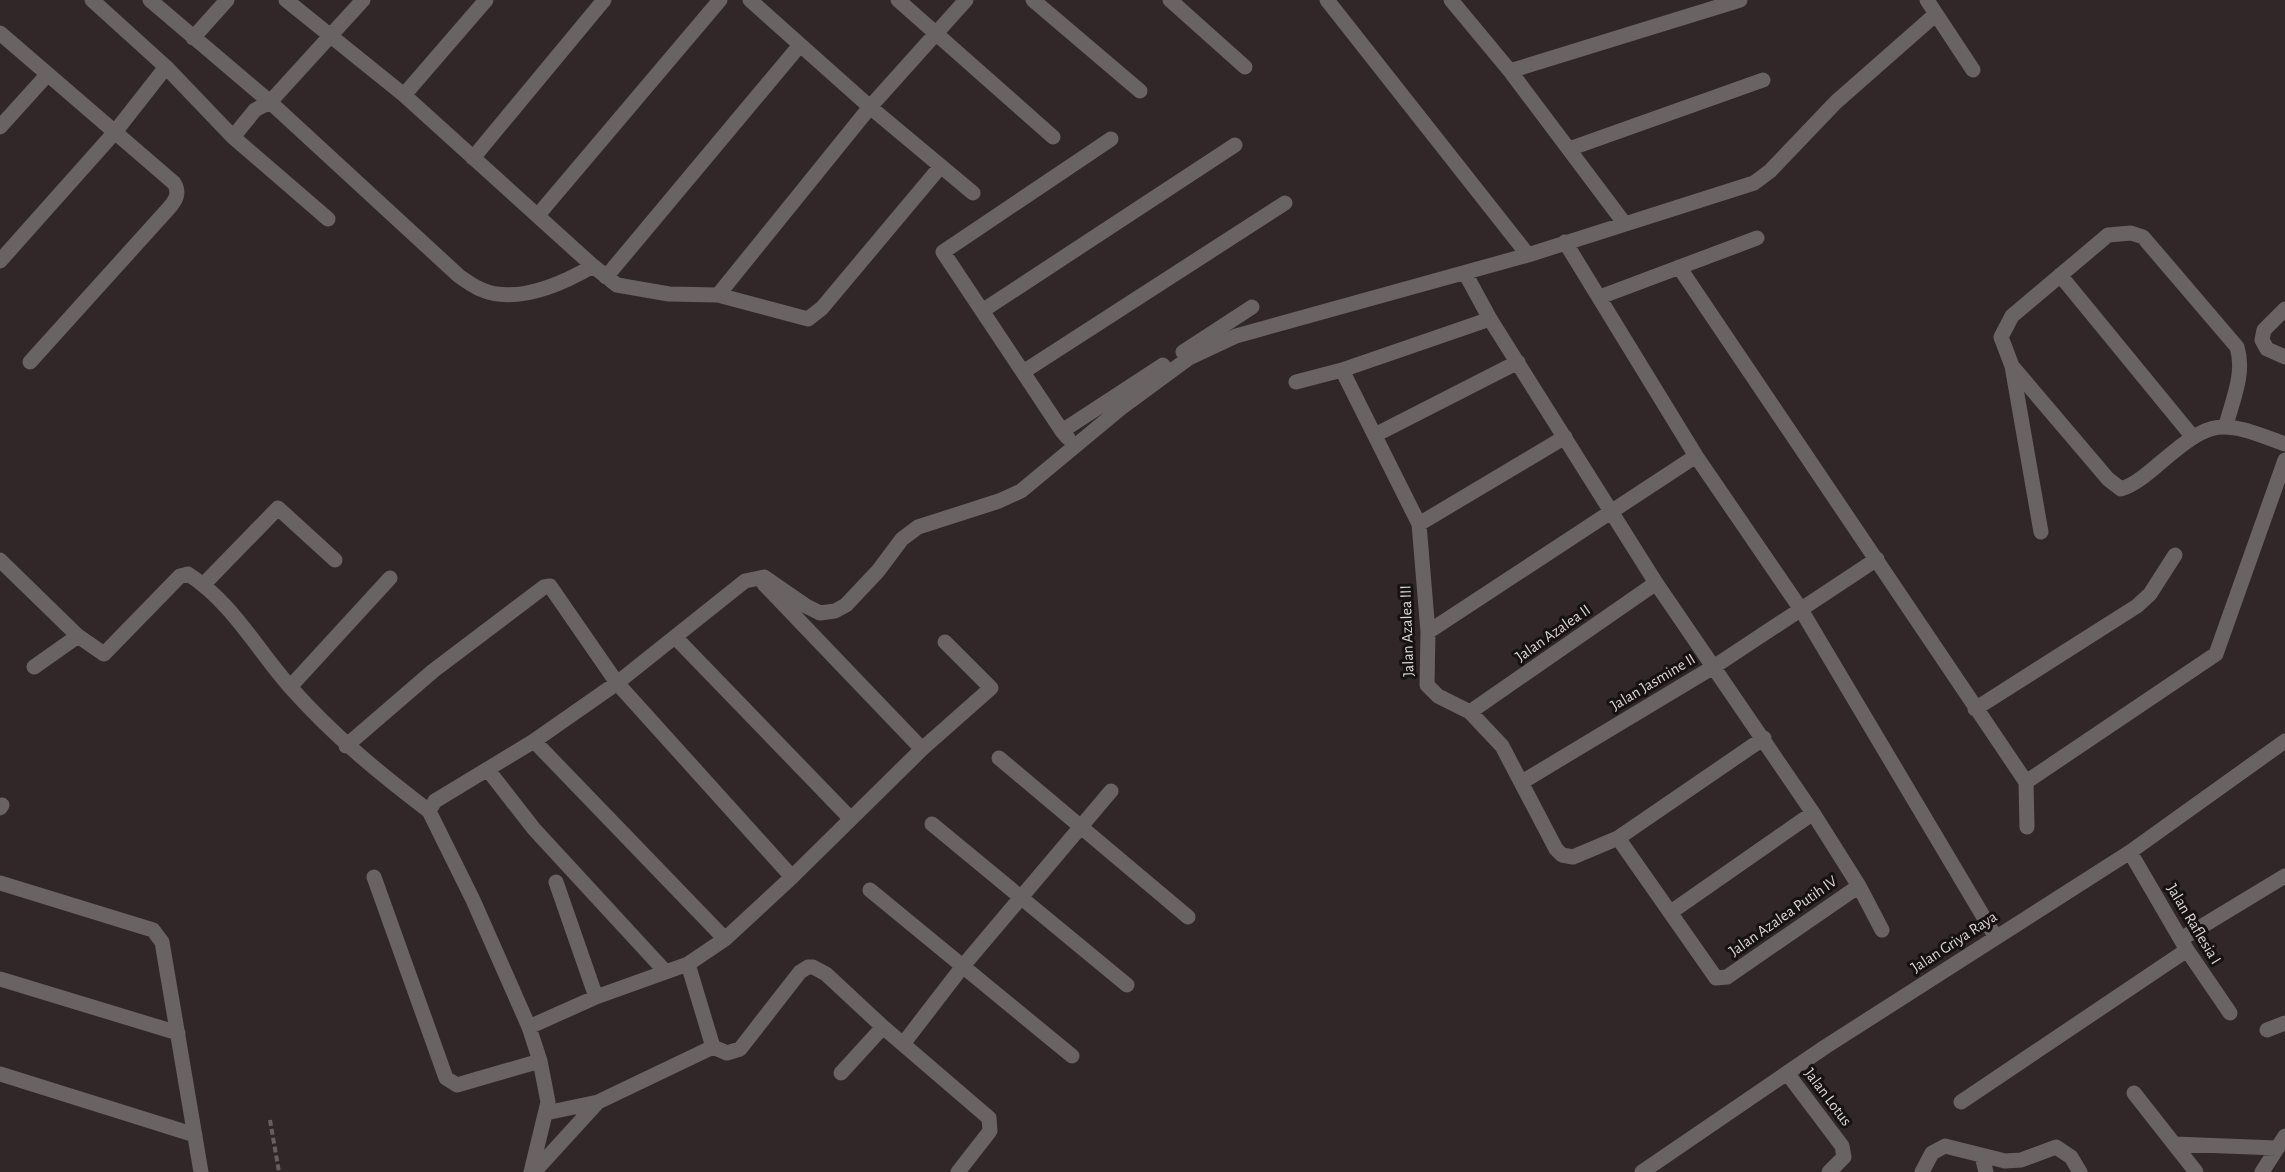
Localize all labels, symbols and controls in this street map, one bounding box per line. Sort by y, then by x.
street label: Jalan Azalea III [1397,585,1417,677]
street label: Jalan Azalea II [1513,601,1593,665]
street label: Jalan Jasmine II [1608,651,1698,713]
street label: Jalan Azalea Putih IV [1726,873,1840,959]
street label: Jalan Raflesia I [2164,881,2224,967]
street label: Jalan Griya Raya [1908,908,2000,976]
street label: Jalan Lotus [1801,1065,1855,1129]

